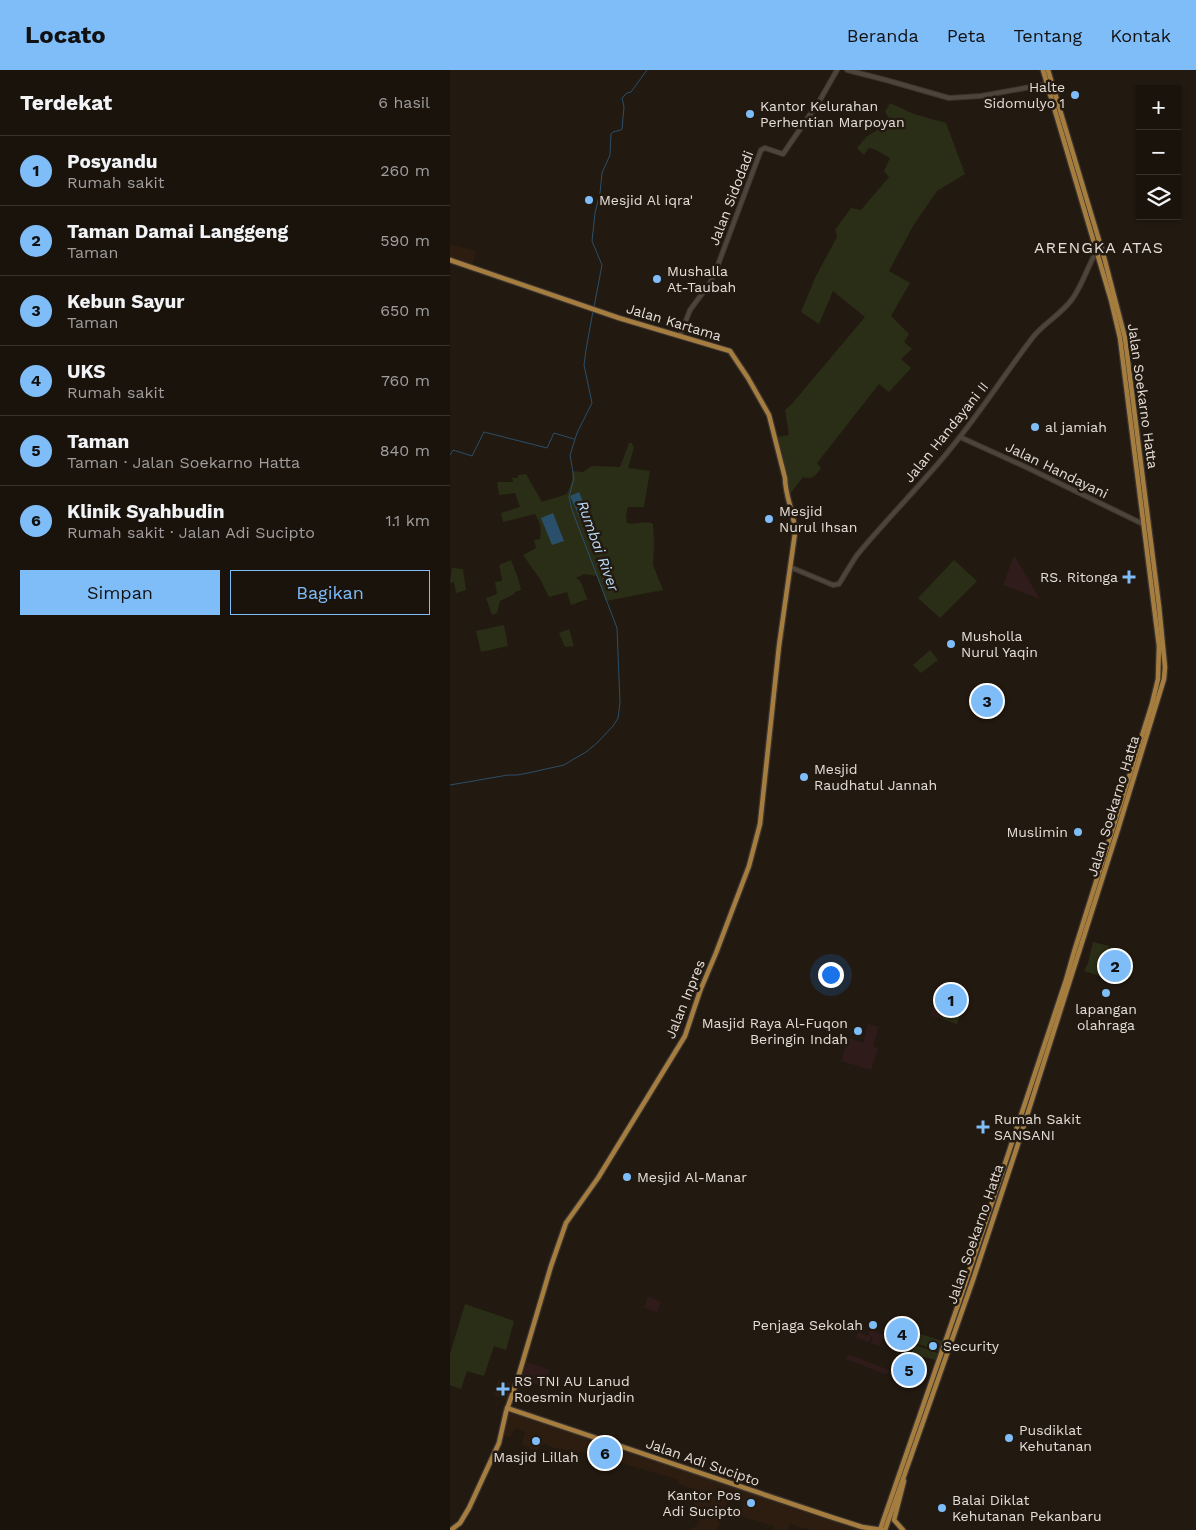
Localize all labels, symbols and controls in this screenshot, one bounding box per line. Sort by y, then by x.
text: Locato [25,21,106,49]
text: Beranda [847,25,919,46]
text: Peta [947,25,985,46]
text: Tentang [1013,25,1082,46]
text: Kontak [1110,25,1171,46]
place label: Halte Sidomulyo 1 [984,79,1065,111]
map controls [1136,85,1181,220]
button: + [1136,85,1181,130]
marker: Halte Sidomulyo 1 [1069,89,1081,101]
text: Terdekat [20,90,112,115]
text: 6 hasil [378,93,430,112]
place label: Kantor Kelurahan Perhentian Marpoyan [760,98,905,130]
marker: Kantor Kelurahan Perhentian Marpoyan [744,108,756,120]
button: − [1136,130,1181,175]
street label: Jalan Sidodadi [706,148,756,248]
text: Posyandu [67,150,158,173]
text: 1 [33,161,39,180]
text: 260 m [380,161,430,180]
text: Rumah sakit [67,173,165,192]
button: layers [1136,175,1181,220]
place label: Mesjid Al iqra' [599,192,693,208]
marker: Mesjid Al iqra' [583,194,595,206]
text: Taman Damai Langgeng [67,220,288,243]
text: 2 [31,231,41,250]
text: 590 m [380,231,430,250]
district label: ARENGKA ATAS [1034,238,1164,257]
text: Taman [67,243,118,262]
place label: Mushalla At-Taubah [667,263,736,295]
marker: Mushalla At-Taubah [651,273,663,285]
text: Kebun Sayur [67,290,184,313]
street label: Jalan Kartama [625,300,724,344]
text: 3 [31,301,41,320]
text: 650 m [380,301,430,320]
text: Taman [67,313,118,332]
street label: Jalan Soekarno Hatta [1125,322,1161,470]
text: UKS [67,360,106,383]
text: 4 [31,371,41,390]
text: 760 m [381,371,430,390]
street label: Jalan Handayani II [901,378,991,486]
text: Rumah sakit [67,383,165,402]
place label: al jamiah [1045,419,1107,435]
marker: al jamiah [1029,421,1041,433]
text: Taman [67,430,129,453]
street label: Jalan Handayani [1003,438,1111,502]
text: 5 [31,441,41,460]
text: 840 m [380,441,430,460]
text: Taman · Jalan Soekarno Hatta [67,453,300,472]
water label: Rumbai River [573,498,623,595]
text: Klinik Syahbudin [67,500,224,523]
place label: Mesjid Nurul Ihsan [779,503,857,535]
text: 6 [31,511,41,530]
text: 1.1 km [385,511,430,530]
marker: Mesjid Nurul Ihsan [763,513,775,525]
text: Rumah sakit · Jalan Adi Sucipto [67,523,315,542]
place label: RS. Ritonga [1040,569,1118,585]
button: Simpan [20,570,220,615]
button: Bagikan [230,570,430,615]
marker: RS. Ritonga [1122,570,1136,584]
place label: Musholla Nurul Yaqin [961,628,1038,660]
marker: Musholla Nurul Yaqin [945,638,957,650]
pin: 3 [971,682,1003,720]
street label: Jalan Soekarno Hatta [1084,734,1142,878]
place label: Mesjid Raudhatul Jannah [814,761,937,793]
marker: Mesjid Raudhatul Jannah [798,771,810,783]
place label: Muslimin [1006,824,1068,840]
marker: Muslimin [1072,826,1084,838]
pin: 2 [1099,947,1131,985]
street label: Jalan Inpres [662,957,708,1041]
your location [818,962,844,988]
pin: 1 [935,981,967,1019]
marker: lapangan olahraga [1100,987,1112,999]
place label: lapangan olahraga [1075,1001,1137,1033]
place label: Masjid Raya Al-Fuqon Beringin Indah [702,1015,848,1047]
marker: Masjid Raya Al-Fuqon Beringin Indah [852,1025,864,1037]
place label: Rumah Sakit SANSANI [994,1111,1081,1143]
marker: Rumah Sakit SANSANI [976,1120,990,1134]
street label: Jalan Soekarno Hatta [944,1162,1006,1306]
place label: Mesjid Al-Manar [637,1169,747,1185]
marker: Mesjid Al-Manar [621,1171,633,1183]
pin: 4 [886,1315,918,1353]
place label: Penjaga Sekolah [752,1317,863,1333]
marker: Penjaga Sekolah [867,1319,879,1331]
place label: Security [943,1338,1000,1354]
marker: Security [927,1340,939,1352]
pin: 5 [893,1351,925,1389]
place label: RS TNI AU Lanud Roesmin Nurjadin [514,1373,635,1405]
marker: RS TNI AU Lanud Roesmin Nurjadin [496,1382,510,1396]
place label: Pusdiklat Kehutanan [1019,1422,1092,1454]
marker: Pusdiklat Kehutanan [1003,1432,1015,1444]
pin: 6 [589,1434,621,1472]
marker: Masjid Lillah [530,1435,542,1447]
street label: Jalan Adi Sucipto [644,1435,762,1489]
place label: Masjid Lillah [493,1449,579,1465]
place label: Kantor Pos Adi Sucipto [663,1487,741,1519]
place label: Balai Diklat Kehutanan Pekanbaru [952,1492,1102,1524]
marker: Kantor Pos Adi Sucipto [745,1497,757,1509]
marker: Balai Diklat Kehutanan Pekanbaru [936,1502,948,1514]

